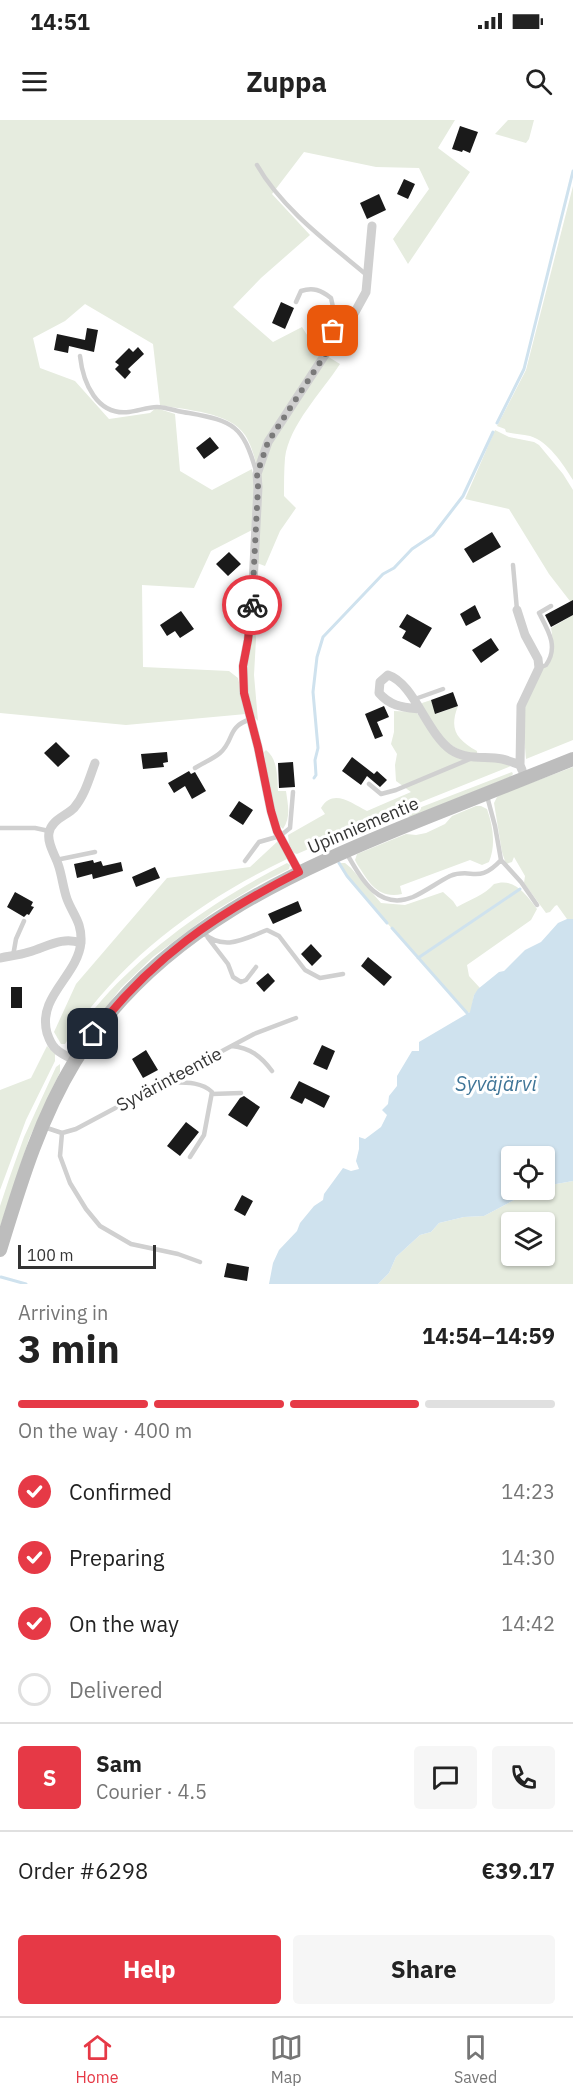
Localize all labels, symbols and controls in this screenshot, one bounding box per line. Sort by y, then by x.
text: 14:51 [30,7,90,36]
text: Zuppa [246,64,327,99]
icon: menu [18,65,51,98]
icon: search [522,65,555,98]
pin [307,305,358,356]
icon: bag [316,314,349,347]
courier [222,575,282,635]
icon: bike [236,589,269,622]
street label: Upinniementie [304,791,422,859]
pin [67,1008,118,1059]
icon: home [76,1017,109,1050]
street label: Syvärinteentie [112,1042,226,1116]
water label: Syväjärvi [455,1070,538,1097]
map controls [501,1146,555,1266]
button: locate [501,1146,555,1200]
button: layers [501,1212,555,1266]
scale bar [18,1242,156,1270]
text: 100 m [27,1245,74,1265]
text: Arriving in [18,1299,108,1326]
text: 14:54–14:59 [422,1321,555,1350]
text: 3 min [18,1323,120,1374]
text: On the way · 400 m [18,1417,192,1444]
icon: check [18,1475,51,1508]
text: Confirmed [69,1477,172,1506]
text: 14:23 [501,1478,555,1505]
icon: check [18,1541,51,1574]
text: Preparing [69,1543,164,1572]
text: 14:30 [501,1544,555,1571]
icon: check [18,1607,51,1640]
text: On the way [69,1609,179,1638]
text: 14:42 [501,1610,555,1637]
text: Delivered [69,1675,163,1704]
button: chat [414,1746,477,1809]
button: phone [492,1746,555,1809]
text: Sam [96,1749,142,1778]
text: S [43,1763,56,1792]
text: Courier · 4.5 [96,1778,207,1805]
text: Order #6298 [18,1856,148,1885]
text: €39.17 [482,1856,555,1885]
button: Help [18,1935,281,2004]
button: Share [293,1935,555,2004]
tab: Home [76,2031,119,2087]
tab: Map [270,2031,303,2087]
tab: Saved [454,2031,497,2087]

